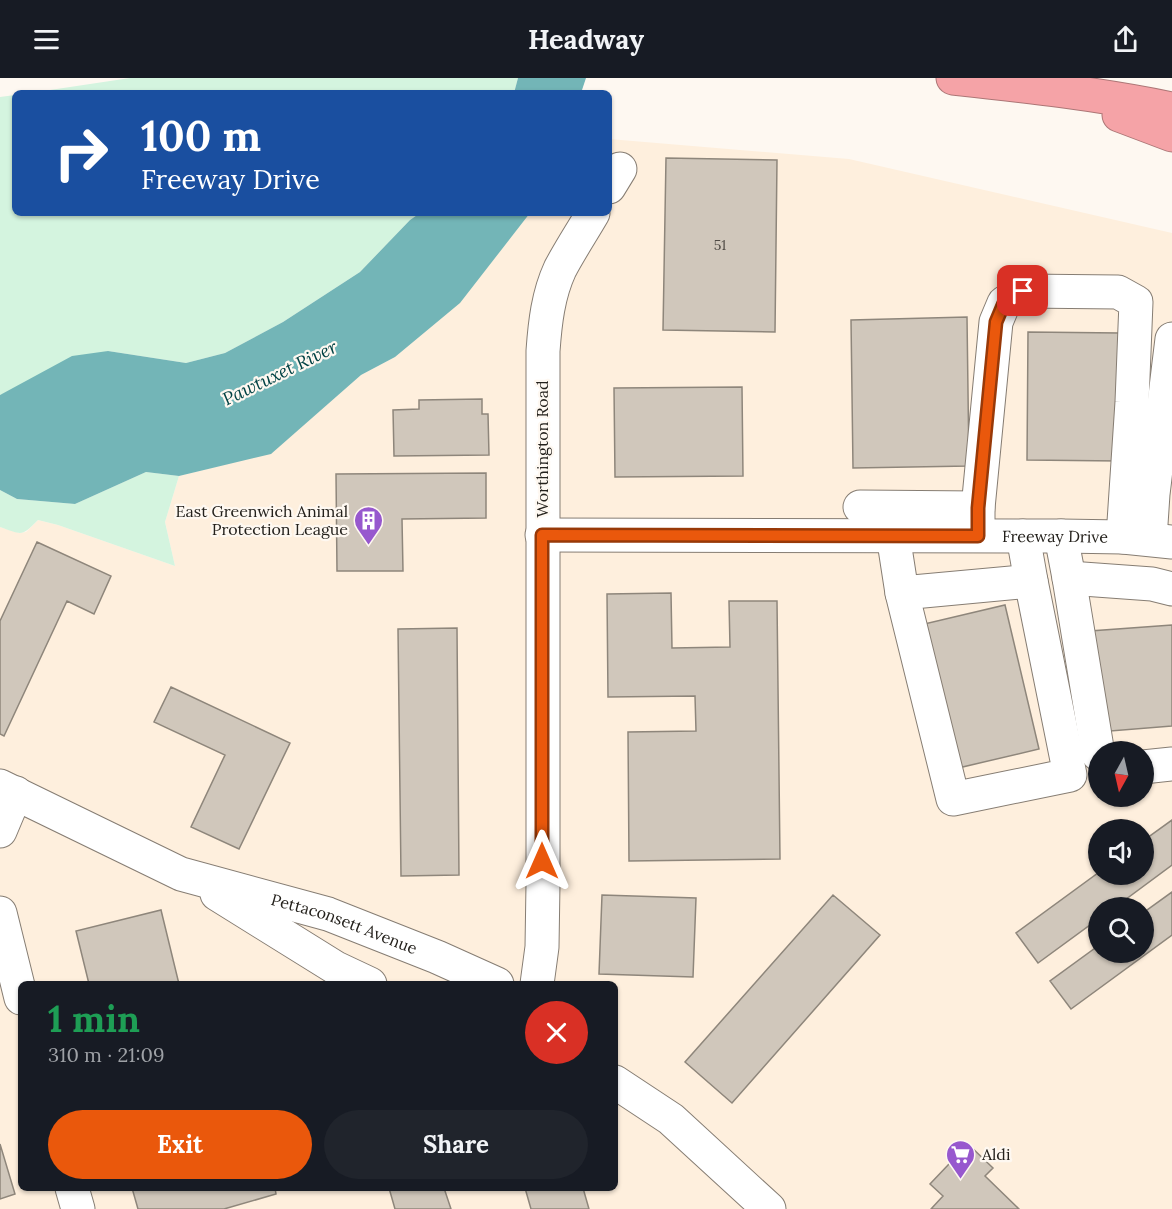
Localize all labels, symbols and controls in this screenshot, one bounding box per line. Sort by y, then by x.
text: Headway [528,22,644,56]
icon: menu [30,23,63,56]
icon: share [1109,23,1142,56]
text: 100 m [141,109,261,163]
icon: right [42,114,120,192]
text: Freeway Drive [141,162,320,196]
house number: 51 [714,236,726,254]
pin [997,265,1048,316]
icon: arrive [1006,274,1039,307]
water label: Pawtuxet River [219,335,342,410]
street label: Worthington Road [532,380,552,518]
place label: East Greenwich Animal Protection League [176,501,348,539]
building icon: East Greenwich Animal Protection League [353,504,385,546]
street label: Freeway Drive [1002,526,1109,547]
north arrow [1088,741,1154,807]
map controls [1088,741,1154,963]
button: sound [1088,819,1154,885]
position arrow [510,829,574,893]
street label: Pettaconsett Avenue [269,889,421,958]
button: search [1088,897,1154,963]
text: 1 min [48,996,140,1042]
button: close [525,1001,588,1064]
text: 310 m · 21:09 [48,1042,165,1067]
button: Exit [48,1110,312,1179]
button: Share [324,1110,588,1179]
supermarket icon: Aldi [945,1138,977,1180]
place label: Aldi [981,1144,1010,1164]

